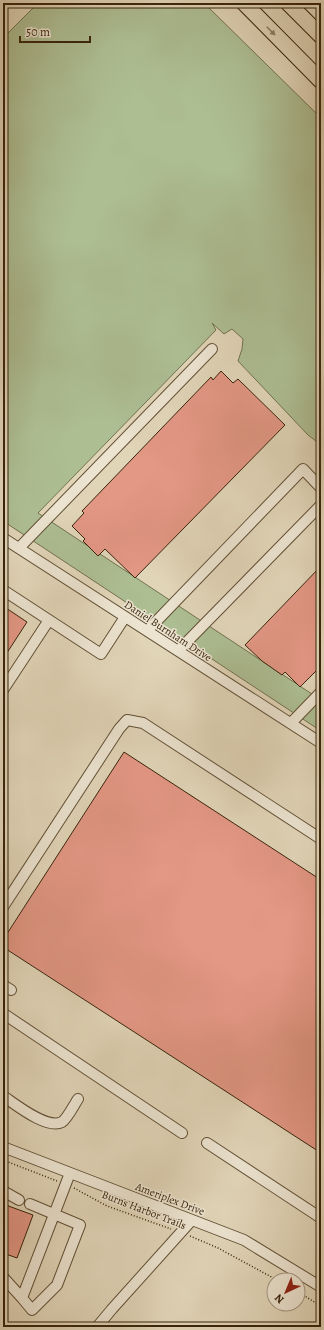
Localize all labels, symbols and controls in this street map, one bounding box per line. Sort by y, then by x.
scale bar [20,18,90,44]
text: 50 m [26,24,50,40]
one-way arrow [266,26,276,36]
street label: Daniel Burnham Drive [121,597,215,665]
street label: Ameriplex Drive [132,1179,207,1219]
street label: Burns Harbor Trails [100,1187,188,1233]
north arrow [266,1272,306,1312]
text: N [271,1291,287,1307]

